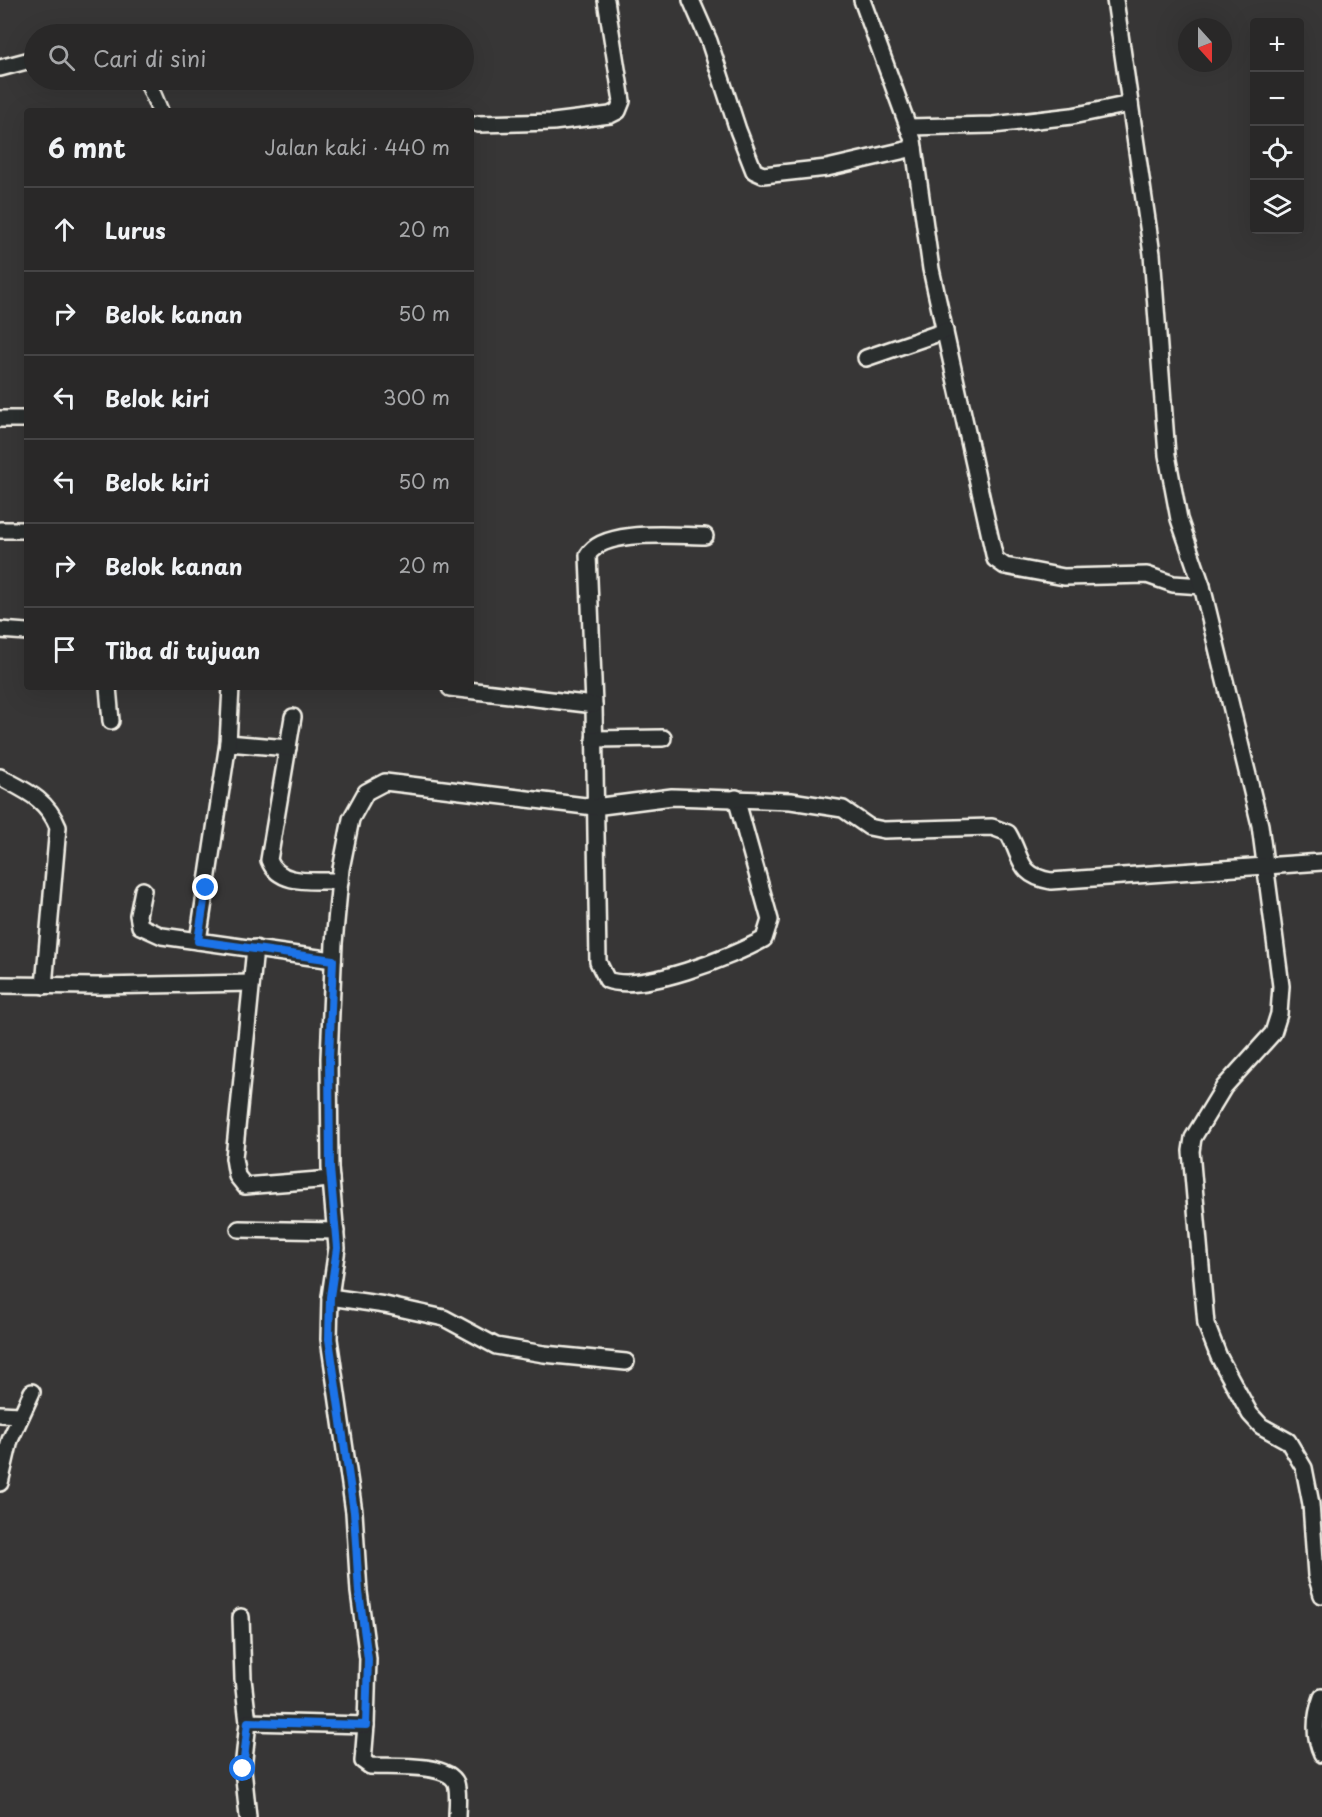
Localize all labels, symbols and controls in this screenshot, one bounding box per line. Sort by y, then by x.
north arrow [1178,18,1232,72]
map controls [1250,18,1304,234]
button: + [1250,18,1304,72]
search box [24,24,474,90]
icon: search [45,41,78,74]
text: Cari di sini [93,41,206,74]
button: − [1250,72,1304,126]
button: locate [1250,126,1304,180]
text: 6 mnt [48,128,126,167]
text: Jalan kaki · 440 m [265,132,450,162]
button: layers [1250,180,1304,234]
icon: ahead [48,213,81,246]
text: Lurus [105,213,166,246]
text: 20 m [398,214,450,244]
icon: right [48,297,81,330]
text: Belok kanan [105,297,242,330]
text: 50 m [398,298,450,328]
icon: left [48,381,81,414]
text: Belok kiri [105,381,209,414]
text: 300 m [383,382,450,412]
icon: left [48,465,81,498]
text: Belok kiri [105,465,209,498]
text: 50 m [398,466,450,496]
icon: right [48,549,81,582]
text: Belok kanan [105,549,242,582]
text: 20 m [398,550,450,580]
icon: arrive [48,633,81,666]
text: Tiba di tujuan [105,633,260,666]
route end [192,874,218,900]
route start [229,1755,255,1781]

